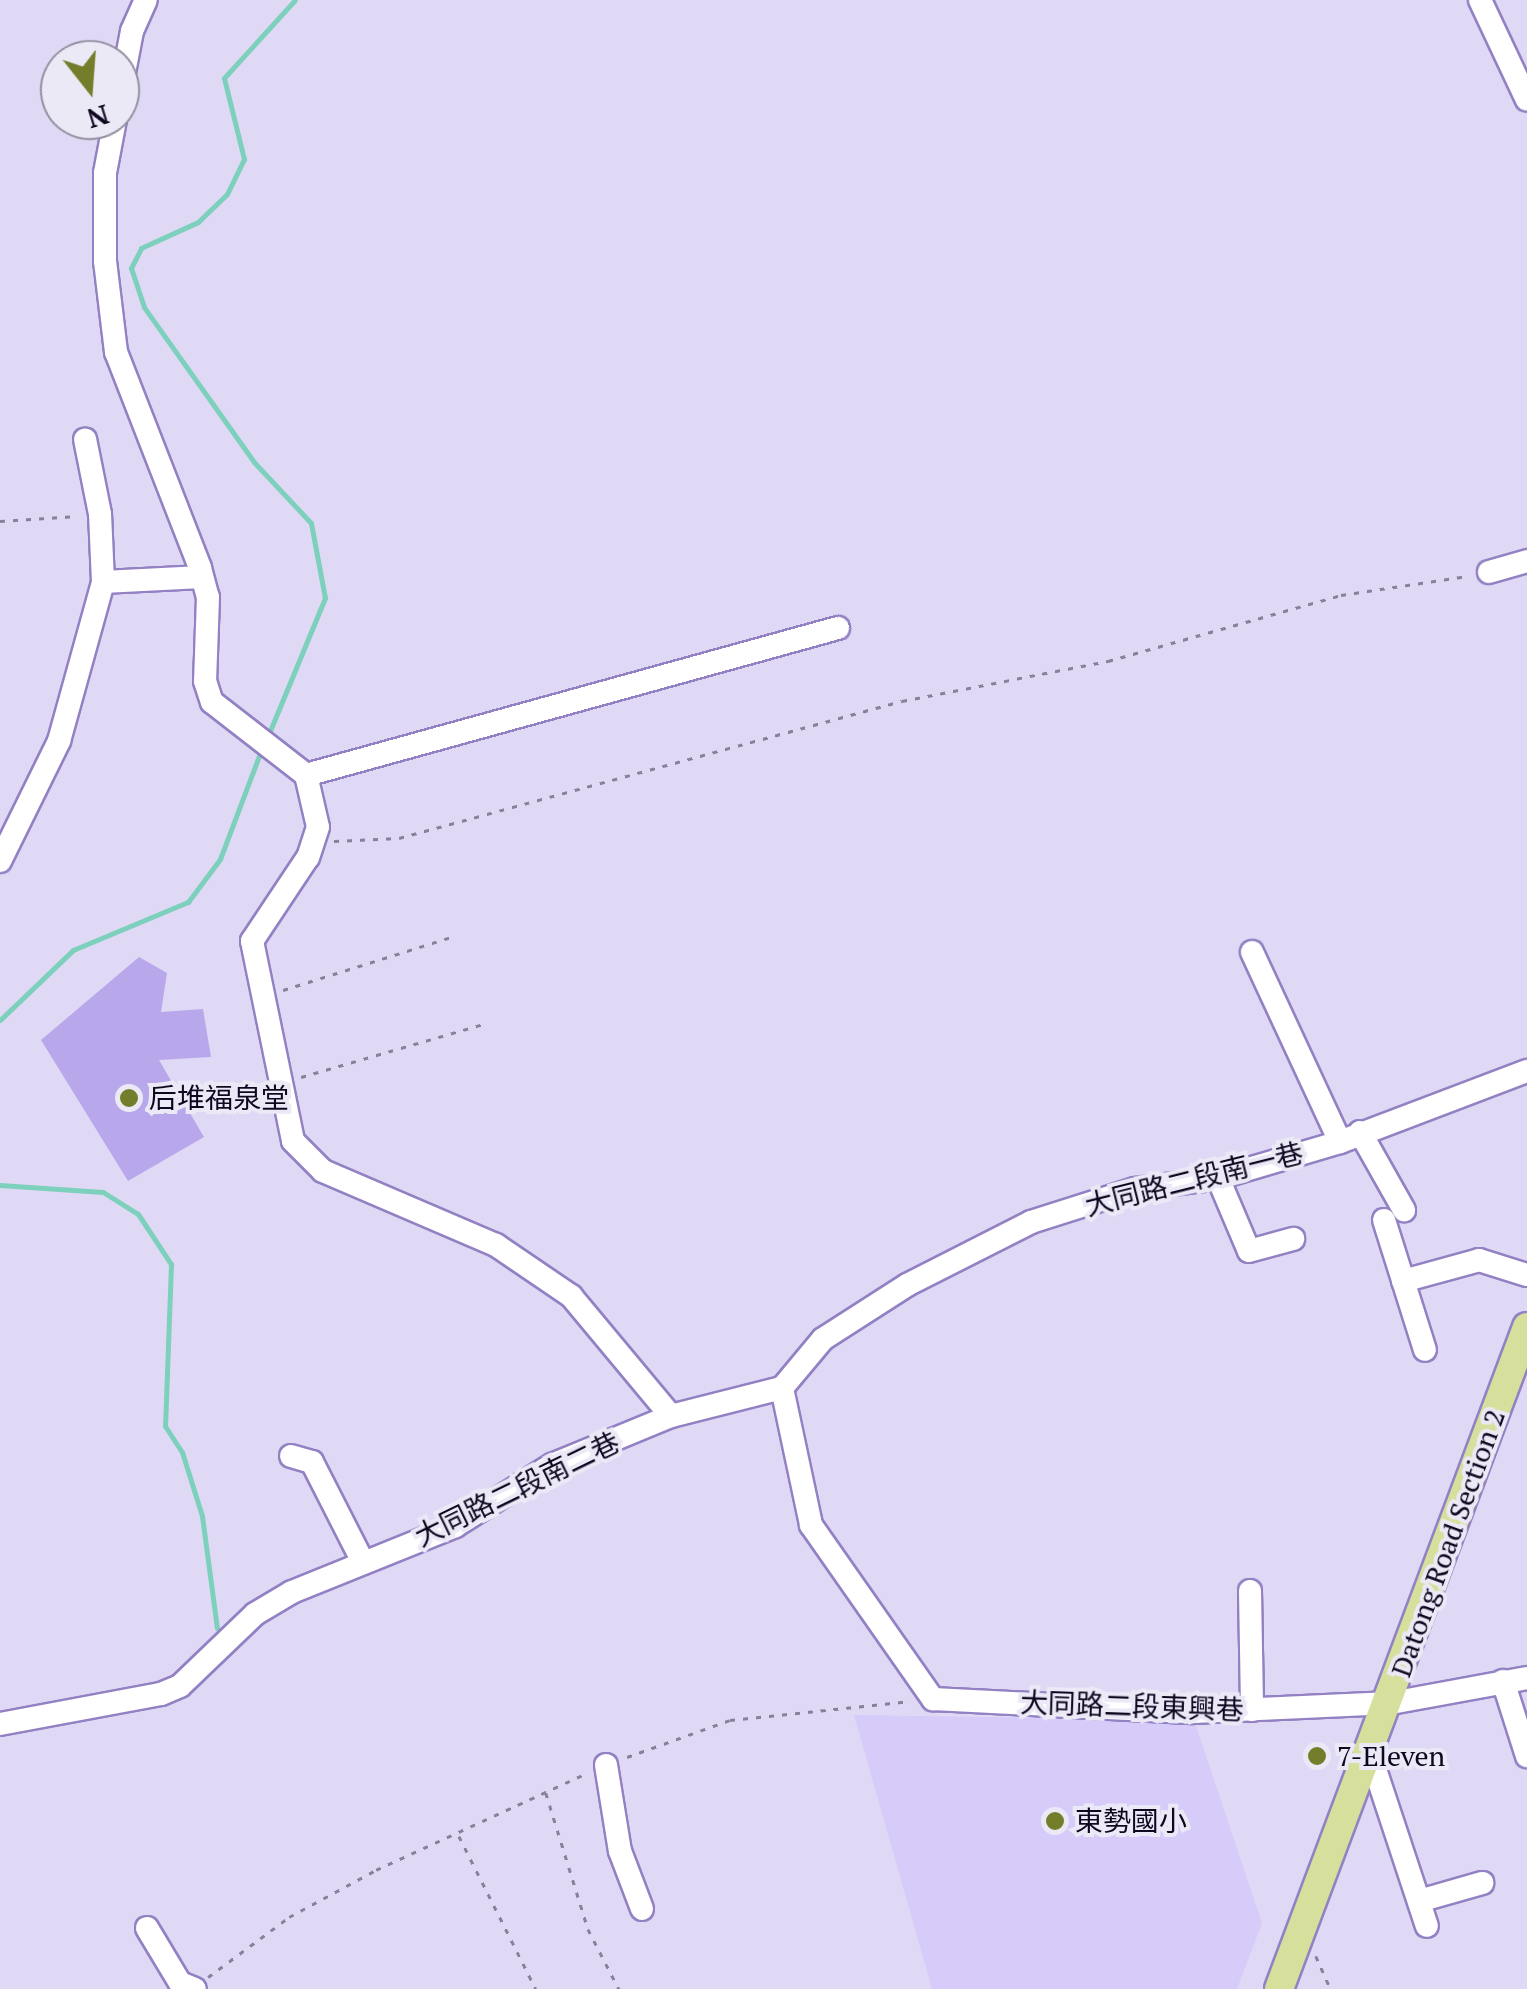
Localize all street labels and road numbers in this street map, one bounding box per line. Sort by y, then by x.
street label: 大同路二段南一巷 [1081,1136,1307,1222]
street label: Datong Road Section 2 [1384,1405,1512,1681]
street label: 大同路二段南二巷 [409,1425,625,1553]
street label: 大同路二段東興巷 [1019,1685,1245,1727]

